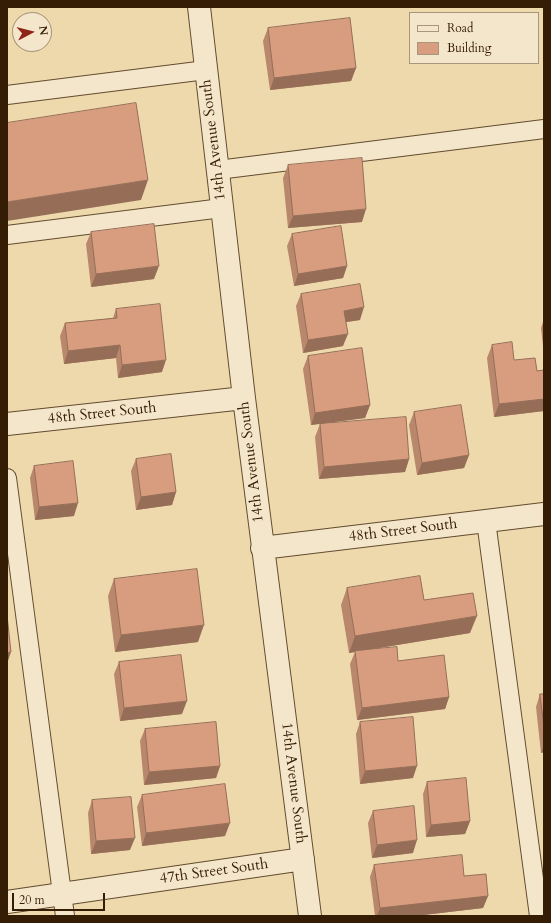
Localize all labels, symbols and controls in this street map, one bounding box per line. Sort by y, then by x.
north arrow [12,12,52,52]
legend [409,12,539,64]
text: Road [447,20,473,36]
text: N [35,25,51,36]
text: Building [447,40,491,56]
street label: 14th Avenue South [198,78,230,202]
street label: 48th Street South [47,399,157,429]
street label: 14th Avenue South [236,400,268,524]
street label: 48th Street South [348,515,458,547]
street label: 14th Avenue South [277,721,309,845]
street label: 47th Street South [159,855,269,889]
scale bar [14,885,107,911]
text: 20 m [19,892,45,908]

